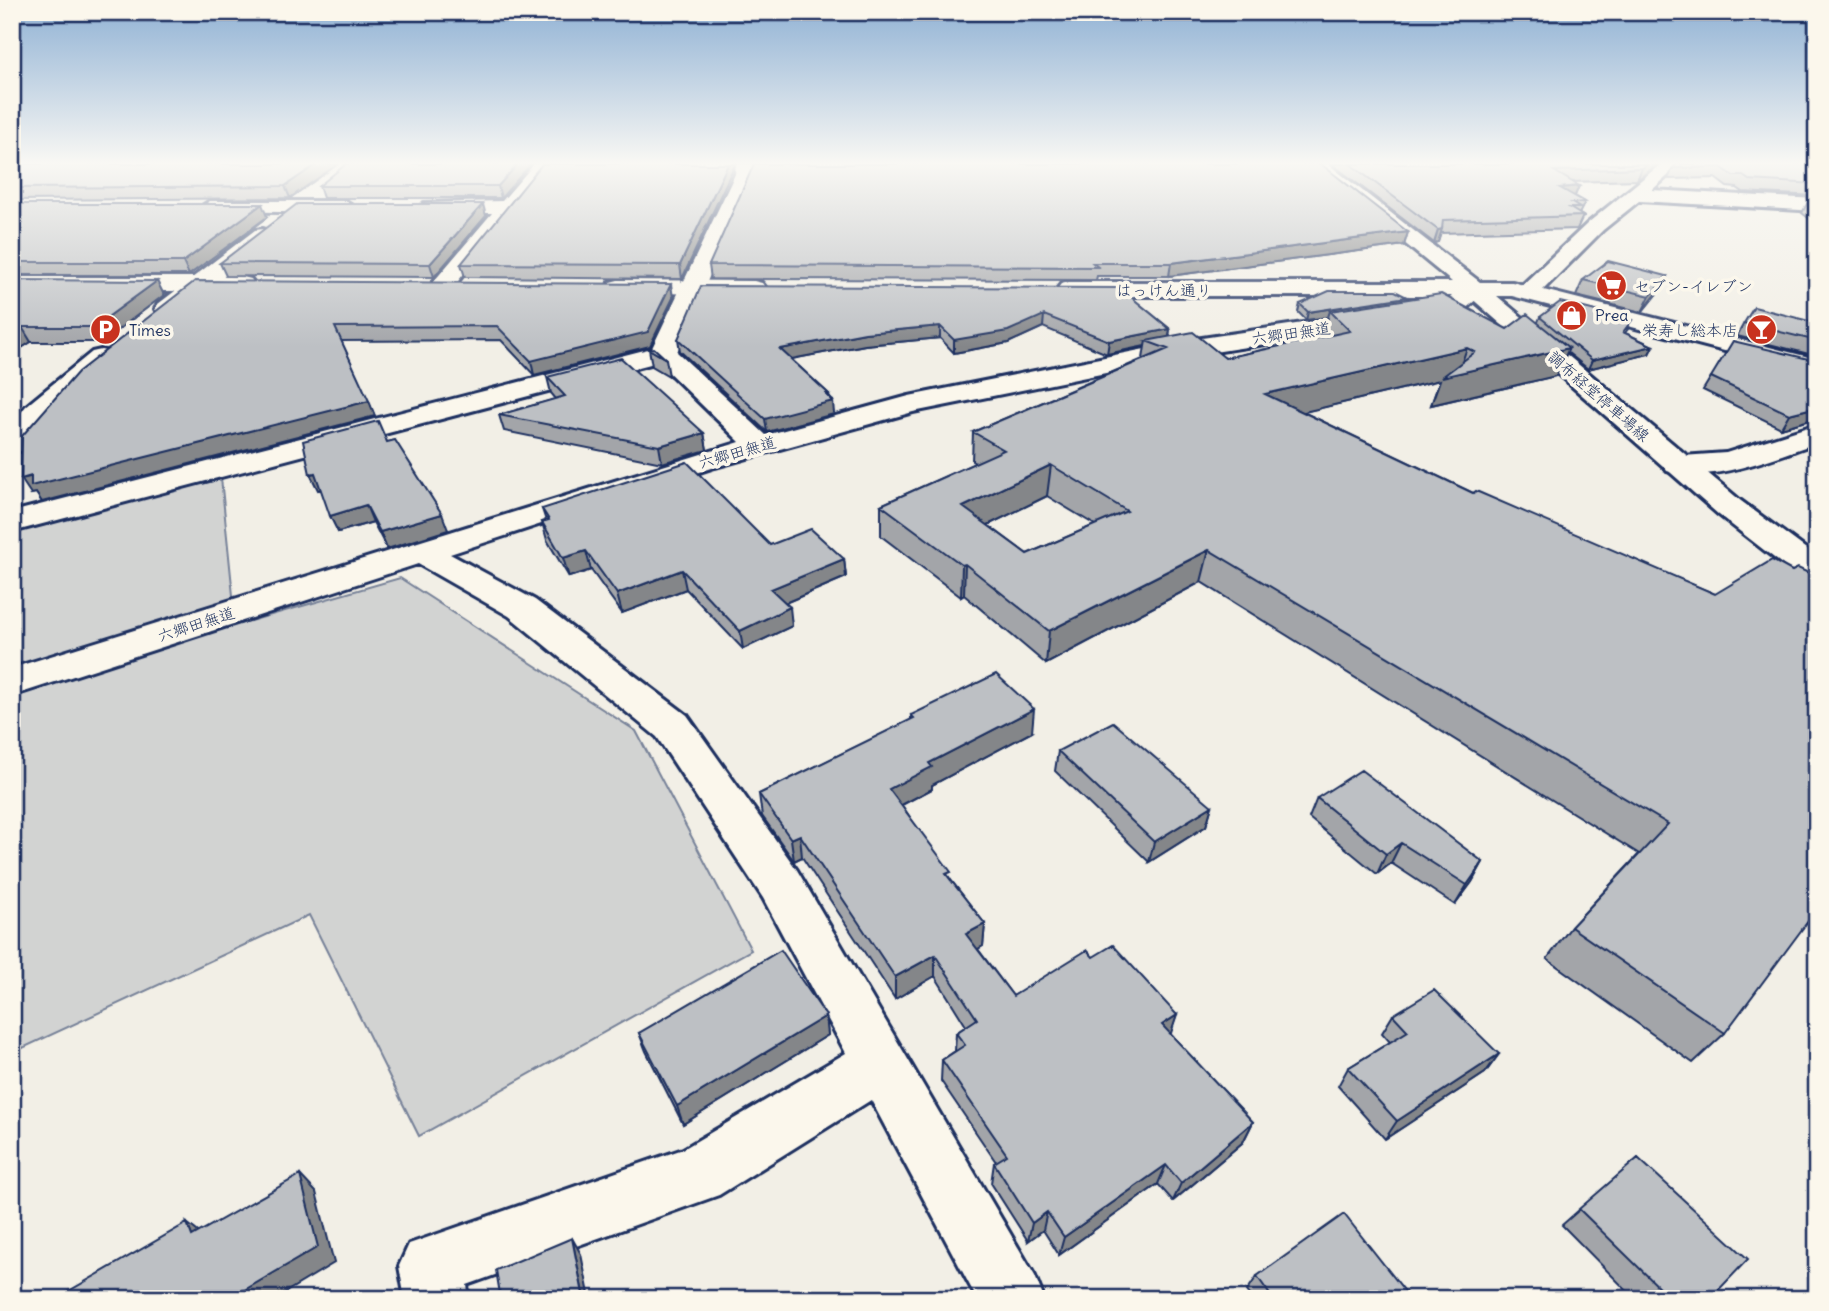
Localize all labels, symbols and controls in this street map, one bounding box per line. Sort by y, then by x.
supermarket icon: セブン-イレブン [1594,269,1628,303]
place label: セブン-イレブン [1634,276,1753,296]
street label: はっけん通り [1116,280,1212,300]
shop icon: Prea [1555,298,1589,332]
place label: Prea [1595,305,1628,325]
parking icon: Times [89,313,123,347]
bar icon: 栄寿し総本店 [1744,313,1778,347]
street label: 六郷田無道 [1250,318,1332,348]
place label: Times [129,320,171,340]
place label: 栄寿し総本店 [1642,320,1738,340]
street label: 調布経堂停車場線 [1544,346,1654,446]
street label: 六郷田無道 [696,431,778,473]
street label: 六郷田無道 [155,602,237,646]

